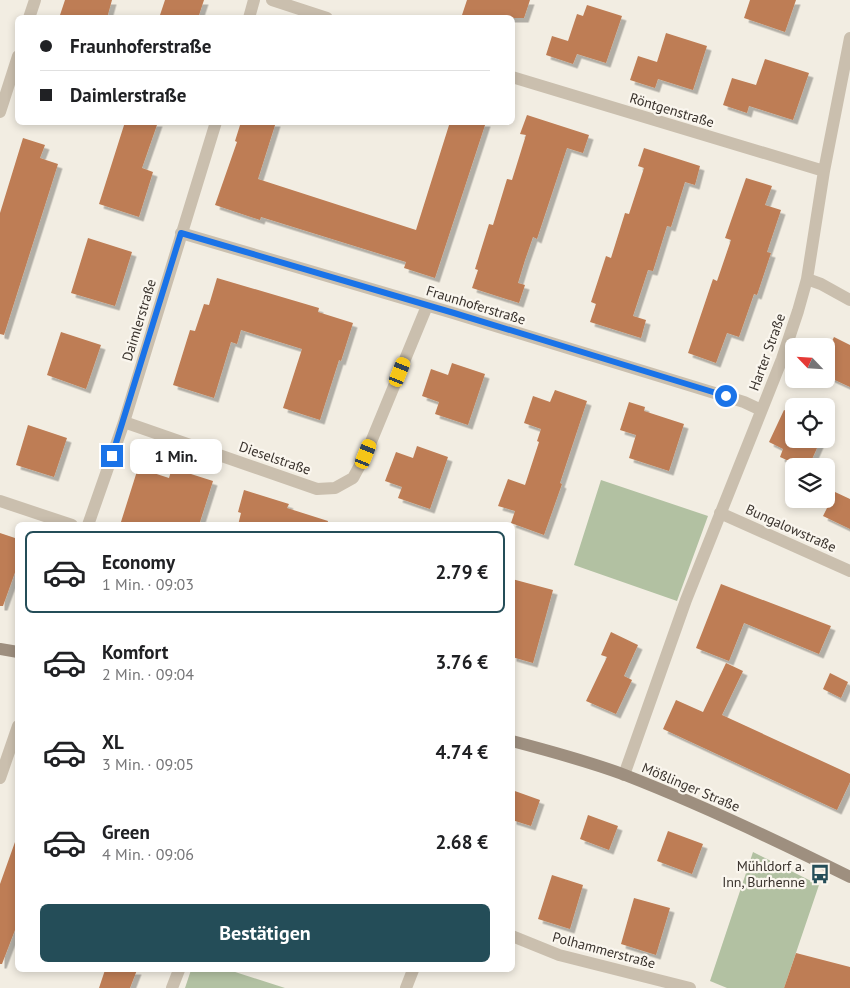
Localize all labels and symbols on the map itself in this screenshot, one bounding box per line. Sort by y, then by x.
street label: Röntgenstraße [628,89,716,131]
street label: Daimlerstraße [118,277,160,363]
street label: Fraunhoferstraße [424,281,528,329]
street label: Harter Straße [745,311,789,393]
north arrow [785,338,835,388]
car [387,355,412,389]
route start [715,385,737,407]
street label: Dieselstraße [237,437,313,479]
car [353,437,378,471]
callout: 1 Min. [130,438,222,474]
route end [101,445,123,467]
street label: Bungalowstraße [743,500,839,556]
street label: Mößlinger Straße [639,758,743,816]
place label: Mühldorf a. Inn, Burhenne [722,857,805,891]
bus stop icon: Mühldorf a. Inn, Burhenne [809,863,831,885]
street label: Polhammerstraße [551,928,657,972]

